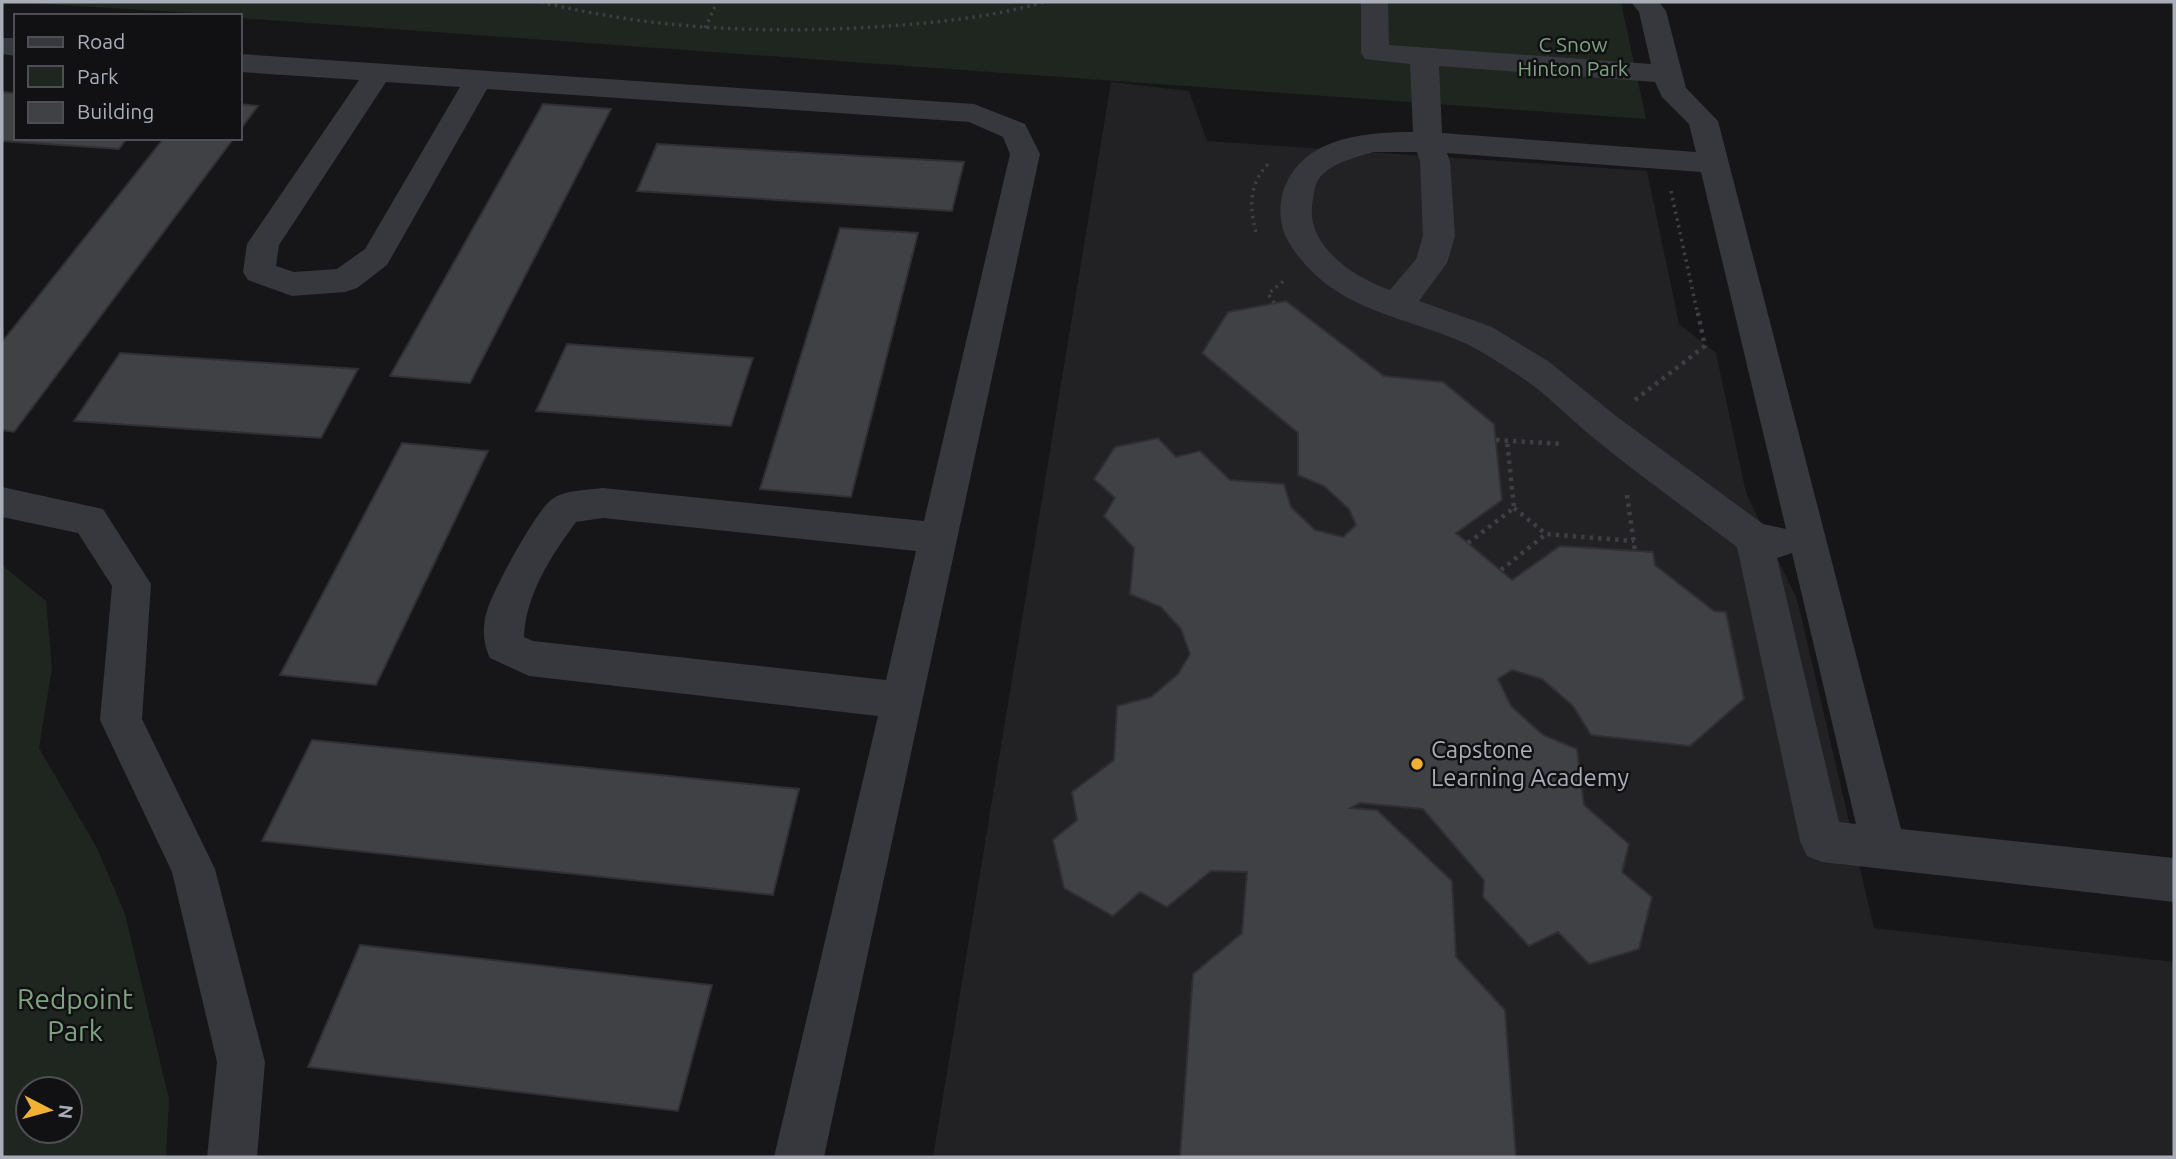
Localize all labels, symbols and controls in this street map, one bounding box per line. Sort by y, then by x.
legend [14,14,242,140]
text: Road [77,29,125,53]
park label: C Snow Hinton Park [1518,32,1629,80]
text: Park [77,64,119,88]
text: Building [77,99,154,123]
place label: Capstone Learning Academy [1431,736,1629,791]
marker: Capstone Learning Academy [1409,756,1425,772]
park label: Redpoint Park [17,983,133,1046]
north arrow [14,1075,84,1145]
text: N [54,1104,78,1120]

